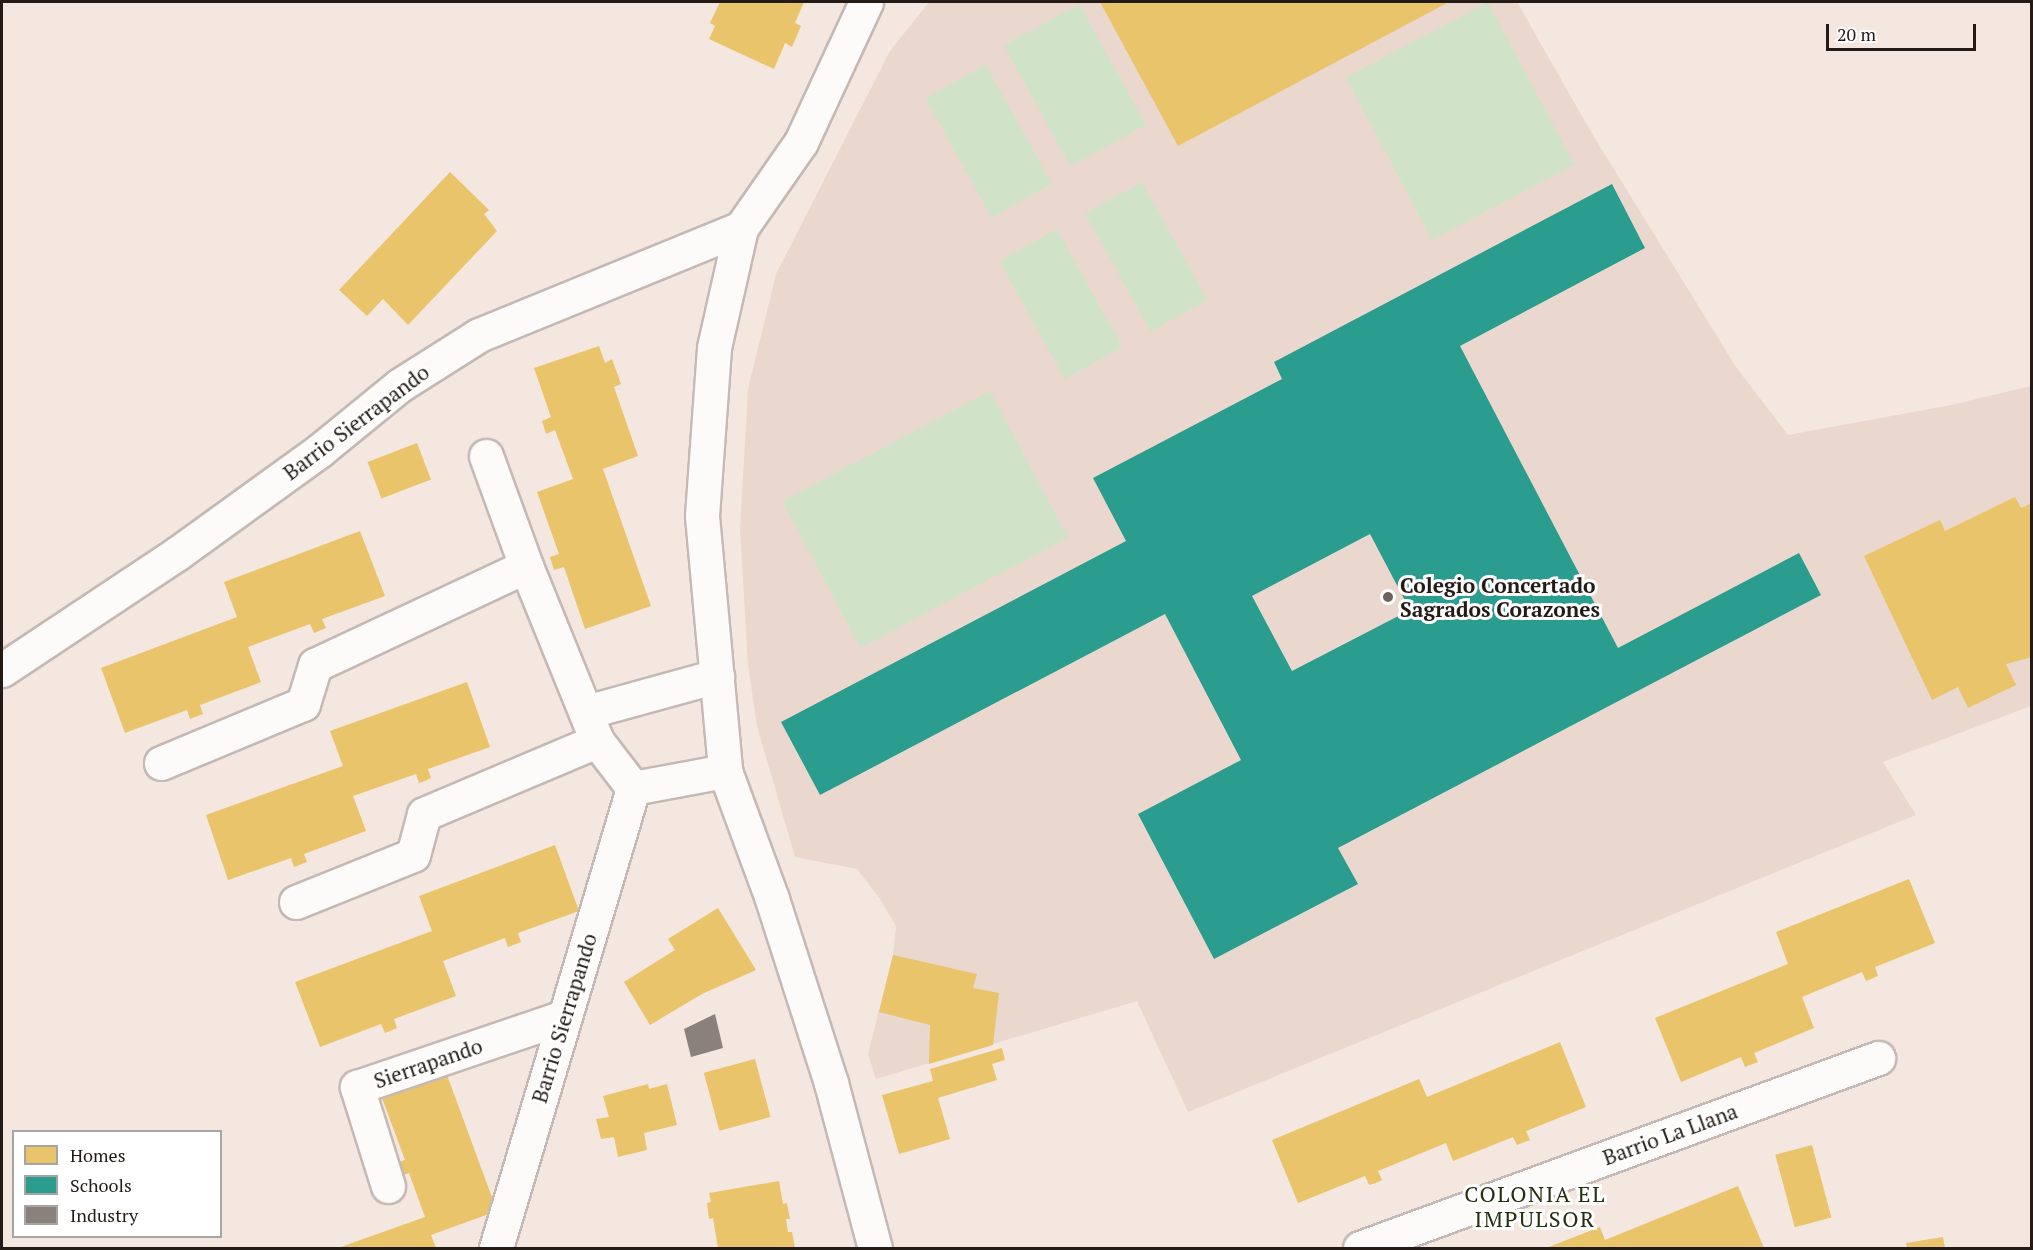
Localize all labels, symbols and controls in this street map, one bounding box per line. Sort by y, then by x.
scale bar [1829,12,1979,50]
text: 20 m [1837,22,1876,46]
street label: Barrio Sierrapando [278,359,434,485]
place label: Colegio Concertado Sagrados Corazones [1400,572,1600,622]
marker: Colegio Concertado Sagrados Corazones [1381,590,1395,604]
street label: Barrio Sierrapando [526,930,602,1106]
street label: Sierrapando [370,1033,486,1093]
street label: Barrio La Llana [1599,1098,1741,1170]
legend [12,1130,222,1238]
text: Homes [70,1143,125,1167]
text: Schools [70,1173,132,1197]
district label: COLONIA EL IMPULSOR [1464,1180,1606,1232]
text: Industry [70,1203,138,1227]

